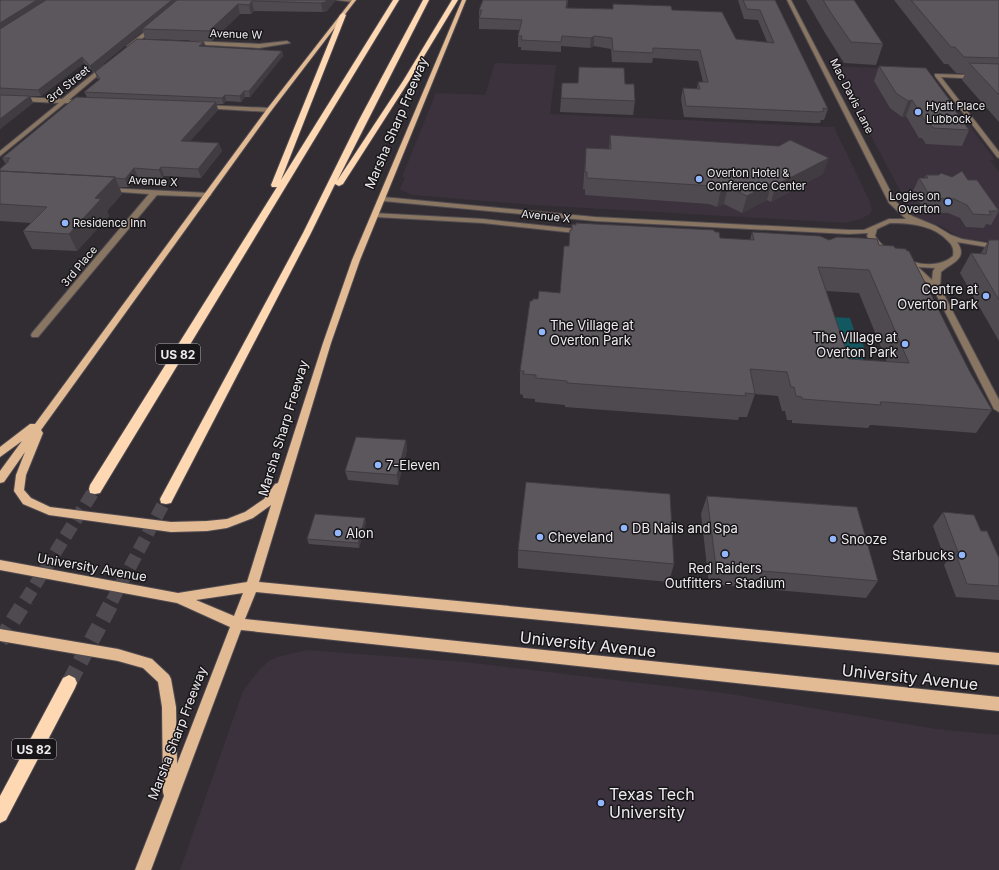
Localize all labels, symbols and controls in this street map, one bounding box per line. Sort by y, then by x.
street label: Avenue W [209,26,263,42]
street label: Marsha Sharp Freeway [361,55,431,191]
street label: Mac Davis Lane [827,56,877,136]
street label: 3rd Street [44,62,93,106]
place label: Hyatt Place Lubbock [926,99,985,126]
marker: Hyatt Place Lubbock [913,107,923,117]
place label: Overton Hotel & Conference Center [707,166,806,193]
street label: Avenue X [128,173,178,189]
marker: Overton Hotel & Conference Center [694,174,704,184]
place label: Logies on Overton [889,189,940,216]
marker: Logies on Overton [943,197,953,207]
street label: Avenue X [521,206,572,226]
place label: Residence Inn [73,216,146,230]
marker: Residence Inn [60,218,70,228]
street label: 3rd Place [58,243,100,289]
place label: Centre at Overton Park [897,281,978,312]
marker: Centre at Overton Park [981,291,991,301]
place label: The Village at Overton Park [550,317,634,348]
marker: The Village at Overton Park [537,327,547,337]
place label: The VIllage at Overton Park [813,329,897,360]
marker: The VIllage at Overton Park [900,339,910,349]
road number: US 82 [156,344,200,364]
street label: Marsha Sharp Freeway [255,358,311,498]
place label: 7-Eleven [386,457,440,473]
marker: 7-Eleven [373,460,383,470]
place label: DB Nails and Spa [632,520,738,536]
marker: DB Nails and Spa [619,523,629,533]
place label: Alon [346,525,374,541]
marker: Alon [333,528,343,538]
place label: Cheveland [548,529,613,545]
place label: Snooze [841,531,887,547]
marker: Cheveland [535,532,545,542]
marker: Snooze [828,534,838,544]
place label: Starbucks [892,547,954,563]
street label: University Avenue [36,549,148,585]
marker: Red Raiders Outfitters - Stadium [720,549,730,559]
marker: Starbucks [957,550,967,560]
place label: Red Raiders Outfitters - Stadium [665,560,785,591]
street label: University Avenue [519,627,657,661]
street label: University Avenue [841,660,979,694]
street label: Marsha Sharp Freeway [144,664,210,802]
road number: US 82 [12,739,56,759]
place label: Texas Tech University [609,784,695,822]
marker: Texas Tech University [596,798,606,808]

